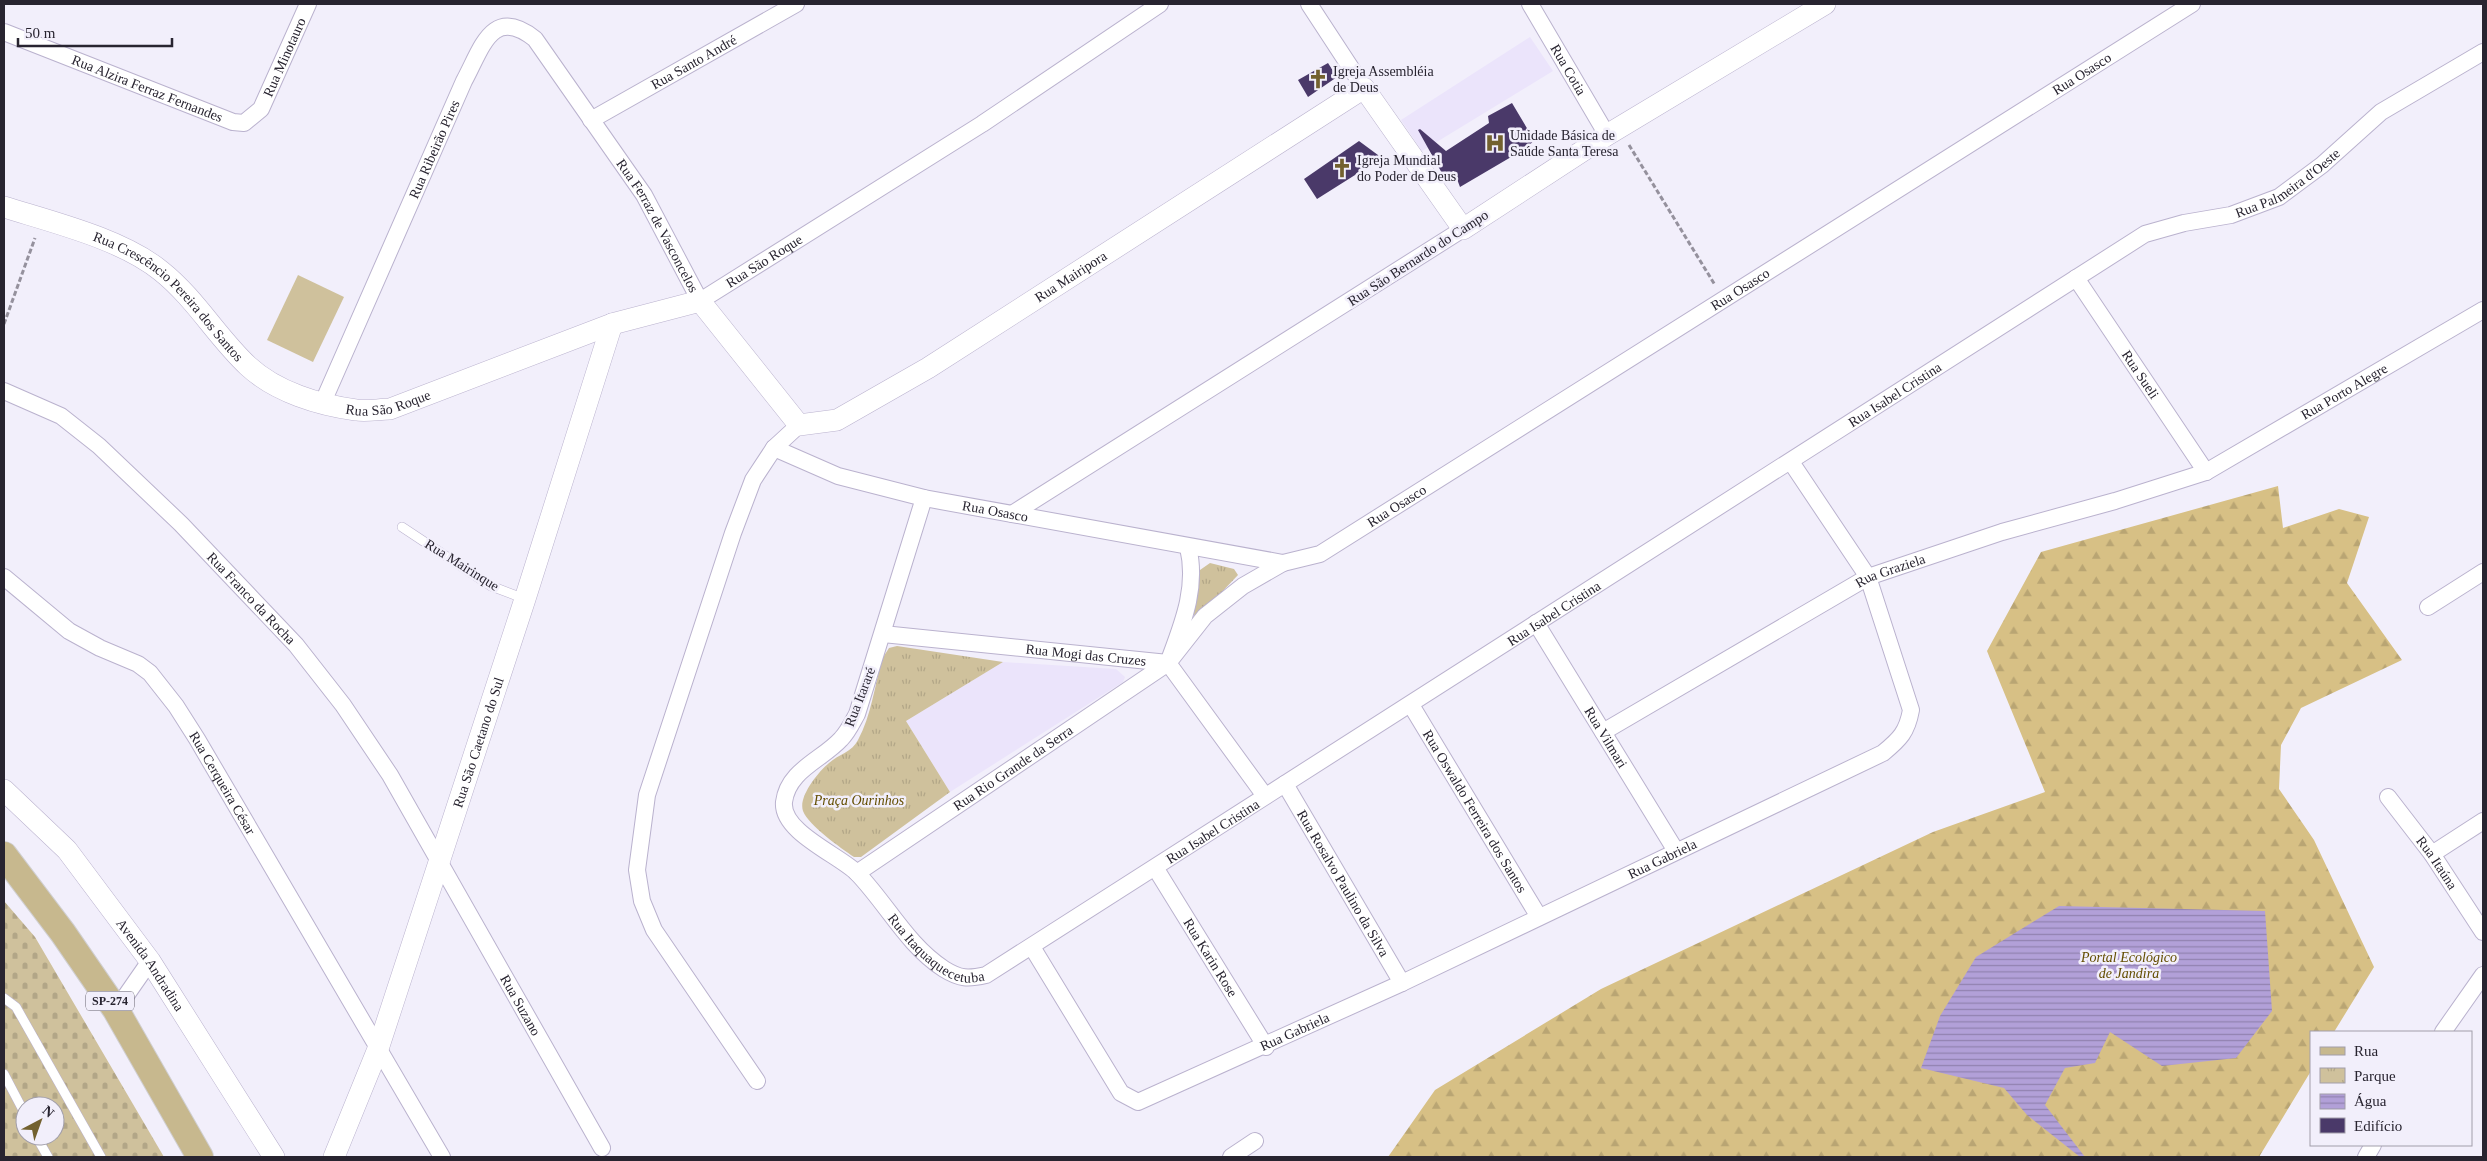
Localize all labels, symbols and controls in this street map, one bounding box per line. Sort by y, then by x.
scale bar [18,15,171,47]
street label: Rua Minotauro [260,15,308,99]
text: 50 m [25,25,56,41]
street label: Rua Santo André [648,32,739,92]
street label: Rua Cotia [1548,41,1590,98]
street label: Rua Osasco [2049,50,2114,98]
street label: Rua Alzira Ferraz Fernandes [70,52,225,125]
place label: Igreja Assembléia de Deus [1333,64,1434,95]
church icon: Igreja Assembléia de Deus [1307,68,1329,90]
street label: Rua Ribeirão Pires [406,98,462,201]
place label: Unidade Básica de Saúde Santa Teresa [1510,128,1619,159]
hospital icon: Unidade Básica de Saúde Santa Teresa [1484,132,1506,154]
street label: Rua Palmeira d'Oeste [2233,145,2343,220]
place label: Igreja Mundial do Poder de Deus [1357,153,1456,184]
street label: Rua Ferraz de Vasconcelos [614,156,702,295]
church icon: Igreja Mundial do Poder de Deus [1331,157,1353,179]
street label: Rua São Bernardo do Campo [1345,207,1491,309]
street label: Rua Crescêncio Pereira dos Santos [91,229,246,364]
street label: Rua São Roque [723,231,805,290]
street label: Rua Mairipora [1032,247,1110,305]
street label: Rua Osasco [1708,265,1772,313]
street label: Rua Sueli [2119,347,2162,401]
street label: Rua Isabel Cristina [1845,359,1945,430]
street label: Rua Porto Alegre [2298,360,2390,422]
street label: Rua São Roque [345,387,432,418]
street label: Rua Osasco [1364,482,1429,530]
street label: Rua Osasco [961,498,1029,524]
street label: Rua Mairinque [422,536,502,594]
street label: Rua Franco da Rocha [204,549,299,648]
street label: Rua Graziela [1852,551,1928,590]
street label: Rua Isabel Cristina [1505,578,1604,649]
street label: Rua Mogi das Cruzes [1025,641,1147,668]
street label: Rua Itararé [842,665,878,729]
street label: Rua São Caetano do Sul [450,675,506,810]
street label: Rua Vilmari [1582,704,1630,770]
street label: Rua Rio Grande da Serra [950,722,1076,813]
street label: Rua Oswaldo Ferreira dos Santos [1420,727,1530,895]
street label: Rua Cerqueira César [187,729,259,837]
park label: Praça Ourinhos [813,793,905,808]
street label: Rua Isabel Cristina [1163,796,1263,866]
street label: Rua Rosalvo Paulino da Silva [1294,807,1393,960]
street label: Rua Itaúna [2414,833,2461,893]
street label: Rua Gabriela [1625,836,1699,881]
street label: Rua Itaquaquecetuba [885,911,986,985]
street label: Rua Karin Rose [1181,915,1241,999]
street label: Avenida Andradina [114,916,188,1014]
park label: Portal Ecológico de Jandira [2080,950,2177,981]
street label: Rua Suzano [498,972,544,1038]
road number: SP-274 [86,991,134,1010]
street label: Rua Gabriela [1258,1009,1332,1054]
legend [2310,1031,2472,1146]
text: Rua [2354,1043,2379,1059]
text: Parque [2354,1068,2396,1084]
text: Água [2354,1093,2387,1109]
north arrow [15,1096,65,1146]
text: N [39,1103,57,1121]
text: Edifício [2354,1118,2402,1134]

